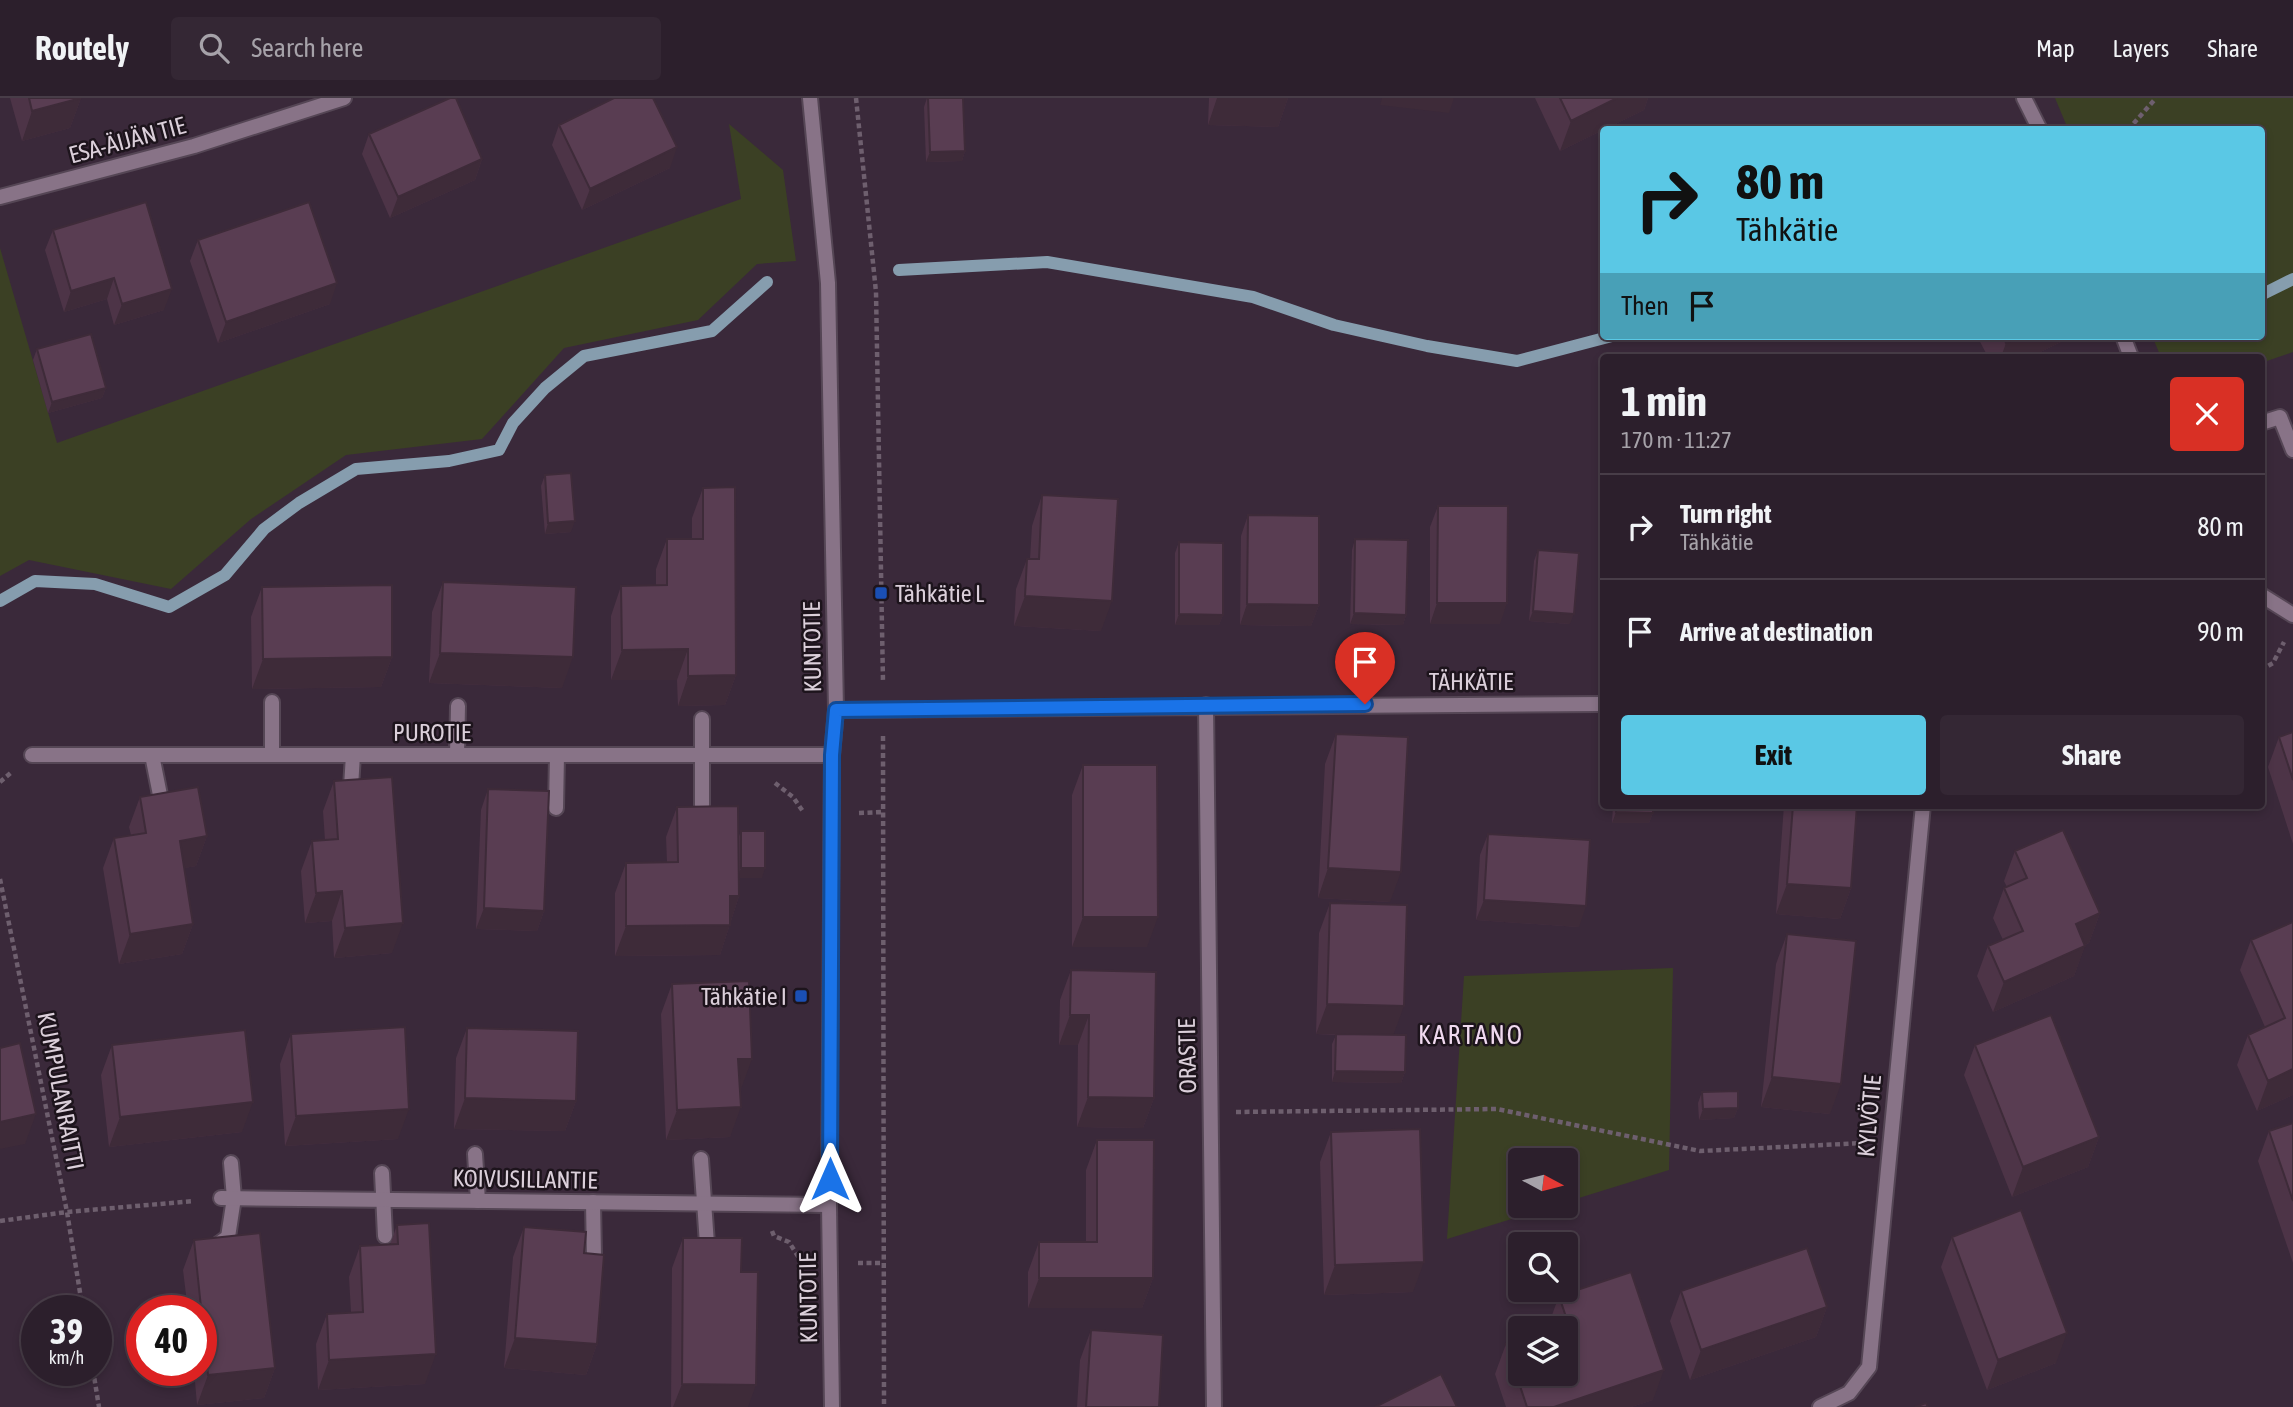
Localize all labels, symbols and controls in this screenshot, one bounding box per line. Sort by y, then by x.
search box [171,17,661,80]
text: Routely [35,29,129,67]
icon: search [195,29,233,67]
text: Search here [251,33,363,63]
text: Map [2036,35,2075,62]
text: Layers [2113,35,2169,62]
text: Share [2207,35,2258,62]
street label: ESA-ÄIJÄN TIE [66,111,188,169]
text: 80 m [1736,153,1824,209]
icon: right [1621,154,1712,245]
text: Tähkätie [1736,211,1838,248]
icon: arrive [1683,287,1721,325]
text: Then [1621,291,1669,321]
text: 1 min [1621,377,1707,425]
button: close [2170,377,2244,451]
text: 170 m · 11:27 [1621,427,1732,453]
text: Turn right [1680,499,1771,529]
icon: right [1621,508,1659,546]
text: 80 m [2197,512,2244,542]
text: Tähkätie [1680,529,1754,555]
place label: Tähkätie L [895,580,985,607]
marker: Tähkätie L [873,585,889,601]
street label: KUNTOTIE [798,601,826,693]
icon: arrive [1621,613,1659,651]
text: Arrive at destination [1680,617,1873,647]
text: 90 m [2197,617,2244,647]
pin [1335,632,1395,704]
icon: arrive [1346,643,1384,681]
street label: TÄHKÄTIE [1429,668,1513,695]
button: Exit [1621,715,1926,795]
button: Share [1940,715,2244,795]
street label: PUROTIE [393,719,471,746]
place label: Tähkätie I [701,983,787,1010]
marker: Tähkätie I [793,988,809,1004]
street label: KUMPULANRAITTI [32,1010,90,1172]
street label: ORASTIE [1173,1018,1201,1094]
district label: KARTANO [1418,1020,1524,1050]
street label: KYLVÖTIE [1852,1074,1886,1158]
position arrow [793,1142,867,1216]
north arrow [1508,1148,1578,1218]
map controls [1508,1148,1578,1386]
street label: KOIVUSILLANTIE [452,1164,598,1194]
button: search [1508,1232,1578,1302]
street label: KUNTOTIE [794,1252,822,1344]
speed limit sign: 40 [126,1295,217,1386]
text: 39 [50,1311,83,1351]
button: layers [1508,1316,1578,1386]
text: km/h [49,1347,84,1368]

